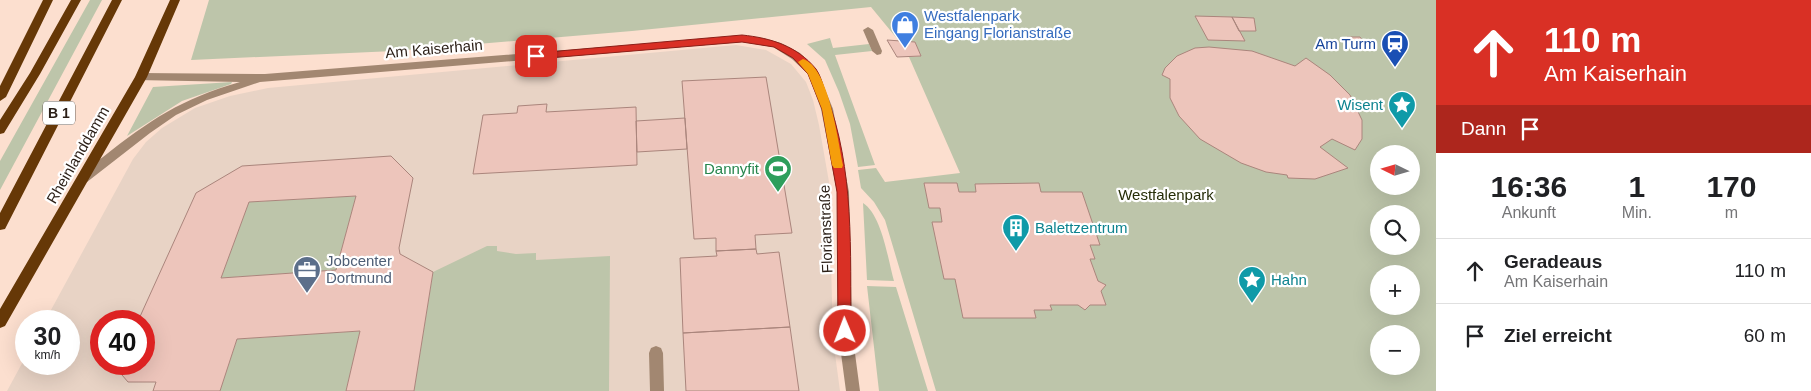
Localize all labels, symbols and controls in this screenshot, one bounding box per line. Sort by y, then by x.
place label: Westfalenpark Eingang Florianstraße [924,7,1072,41]
shop icon: Westfalenpark Eingang Florianstraße [890,10,920,49]
icon: ahead [1461,20,1526,85]
text: 110 m [1544,20,1641,59]
station icon: Am Turm [1380,29,1410,68]
pin [515,35,557,77]
place label: Am Turm [1315,35,1376,52]
street label: Am Kaiserhain [385,36,483,61]
icon: arrive [522,42,550,70]
text: Am Kaiserhain [1544,61,1687,86]
place icon: Wisent [1387,90,1417,129]
place label: Wisent [1337,96,1384,113]
road number: B 1 [43,102,75,125]
street label: Rheinlanddamm [43,103,112,206]
icon: arrive [1516,115,1544,143]
text: Dann [1461,118,1506,139]
north arrow [1370,145,1420,195]
map controls [1370,145,1420,375]
sports icon: Dannyfit [763,154,793,193]
place label: Dannyfit [704,160,760,177]
text: 16:36 [1490,170,1567,203]
text: 1 [1628,170,1645,203]
text: 170 [1706,170,1756,203]
street label: Florianstraße [815,185,836,273]
park label: Westfalenpark [1118,186,1214,203]
text: Ankunft [1502,204,1556,221]
text: Min. [1622,204,1652,221]
text: m [1725,204,1738,221]
button: search [1370,205,1420,255]
building icon: Balettzentrum [1001,213,1031,252]
place label: Balettzentrum [1035,219,1128,236]
text: Geradeaus [1504,251,1602,272]
place label: Jobcenter Dortmund [326,252,392,286]
office icon: Jobcenter Dortmund [292,255,322,294]
icon: ahead [1461,257,1489,285]
text: 110 m [1735,260,1786,281]
place icon: Hahn [1237,265,1267,304]
button: + [1370,265,1420,315]
place label: Hahn [1271,271,1307,288]
text: Am Kaiserhain [1504,273,1608,290]
position arrow [818,304,870,356]
speed limit sign: 40 [90,310,155,375]
text: 30 [34,322,61,350]
icon: arrive [1461,322,1489,350]
button: − [1370,325,1420,375]
text: Ziel erreicht [1504,325,1612,346]
text: 60 m [1744,325,1786,346]
text: km/h [34,348,61,362]

